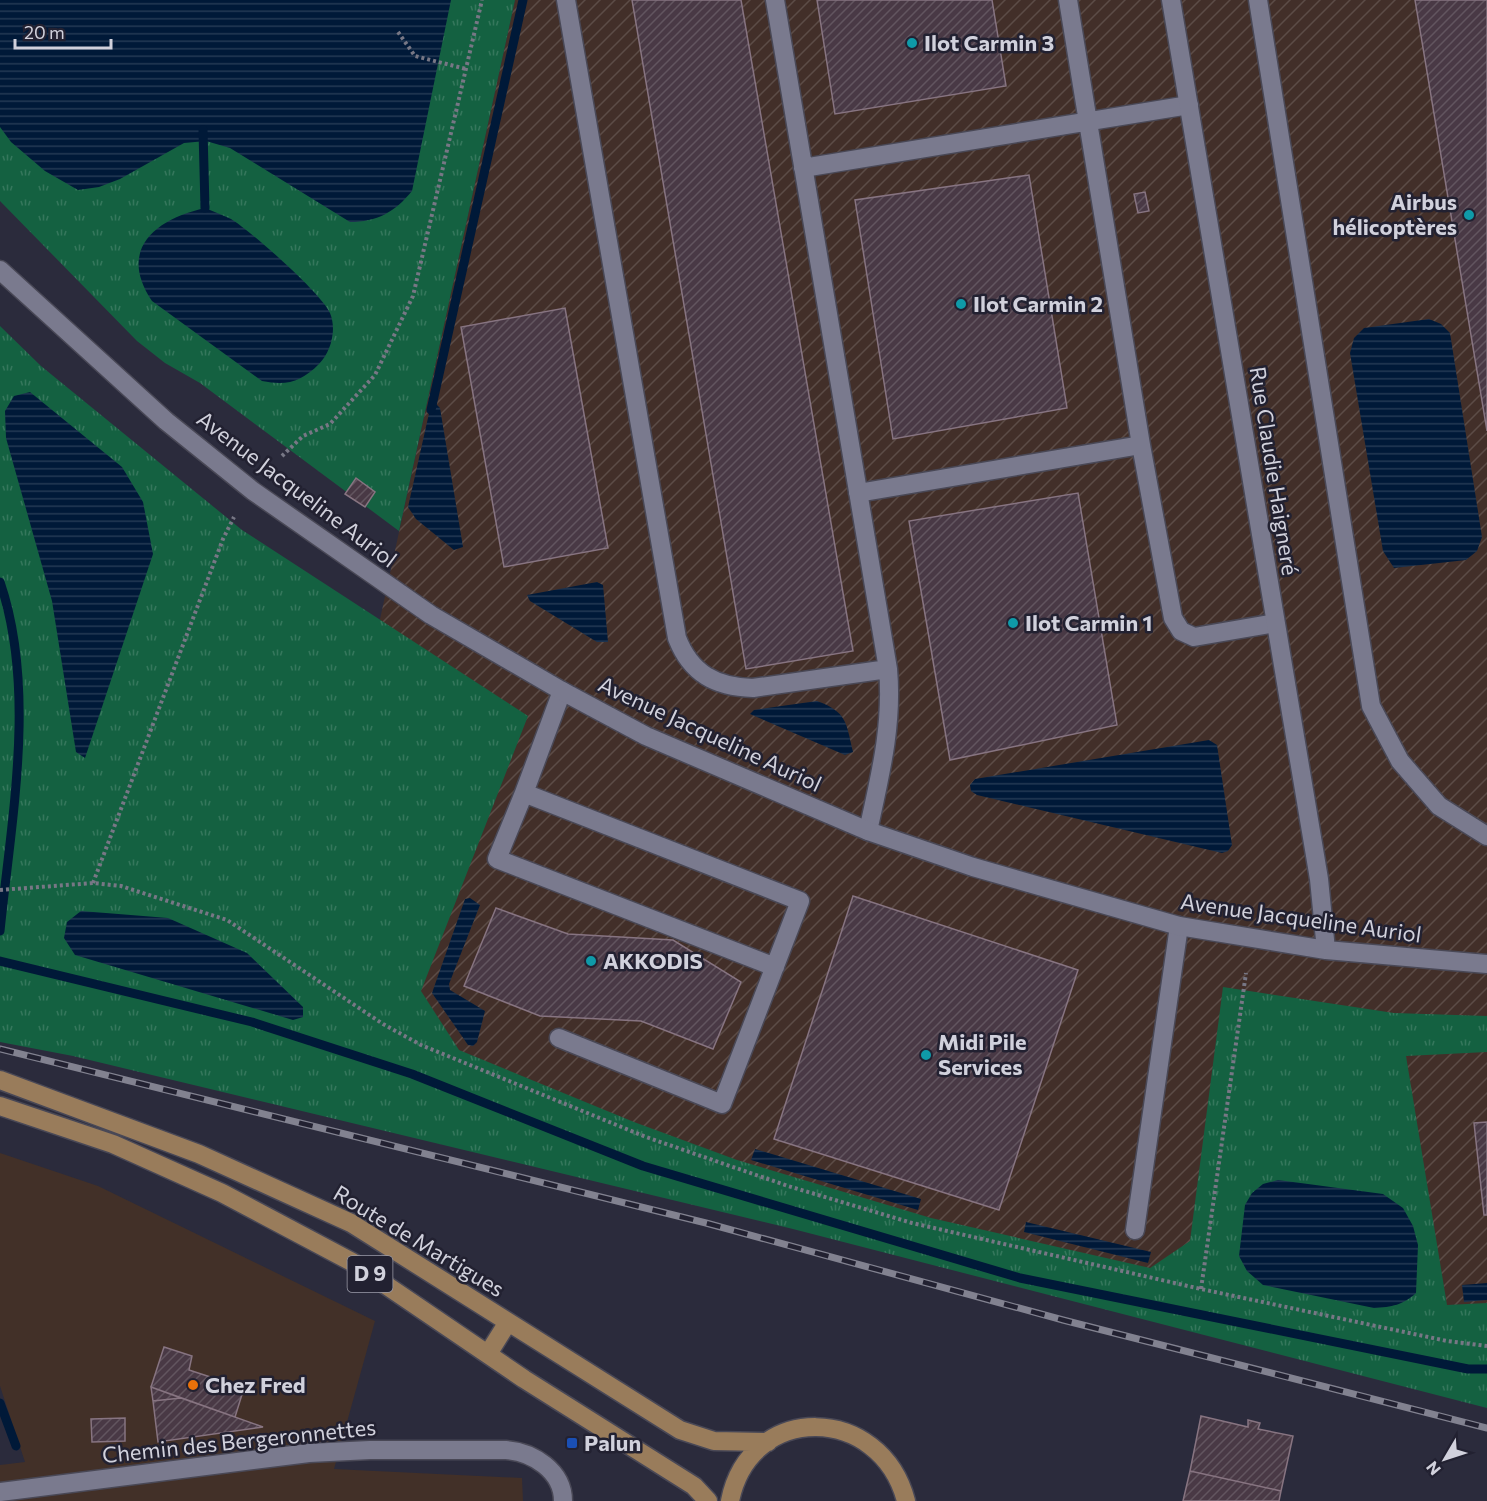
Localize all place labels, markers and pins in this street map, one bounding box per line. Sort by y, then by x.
place label: Ilot Carmin 3 [924,29,1054,56]
marker: Ilot Carmin 3 [905,36,919,50]
place label: Airbus hélicoptères [1332,188,1457,240]
marker: Airbus hélicoptères [1462,208,1476,222]
place label: Ilot Carmin 2 [973,290,1103,317]
marker: Ilot Carmin 2 [954,297,968,311]
place label: Ilot Carmin 1 [1025,609,1152,636]
marker: Ilot Carmin 1 [1006,616,1020,630]
place label: AKKODIS [603,947,703,974]
marker: AKKODIS [584,954,598,968]
place label: Midi Pile Services [938,1028,1027,1080]
marker: Midi Pile Services [919,1048,933,1062]
place label: Chez Fred [205,1371,306,1398]
marker: Chez Fred [186,1378,200,1392]
place label: Palun [584,1429,641,1456]
marker: Palun [565,1436,579,1450]

